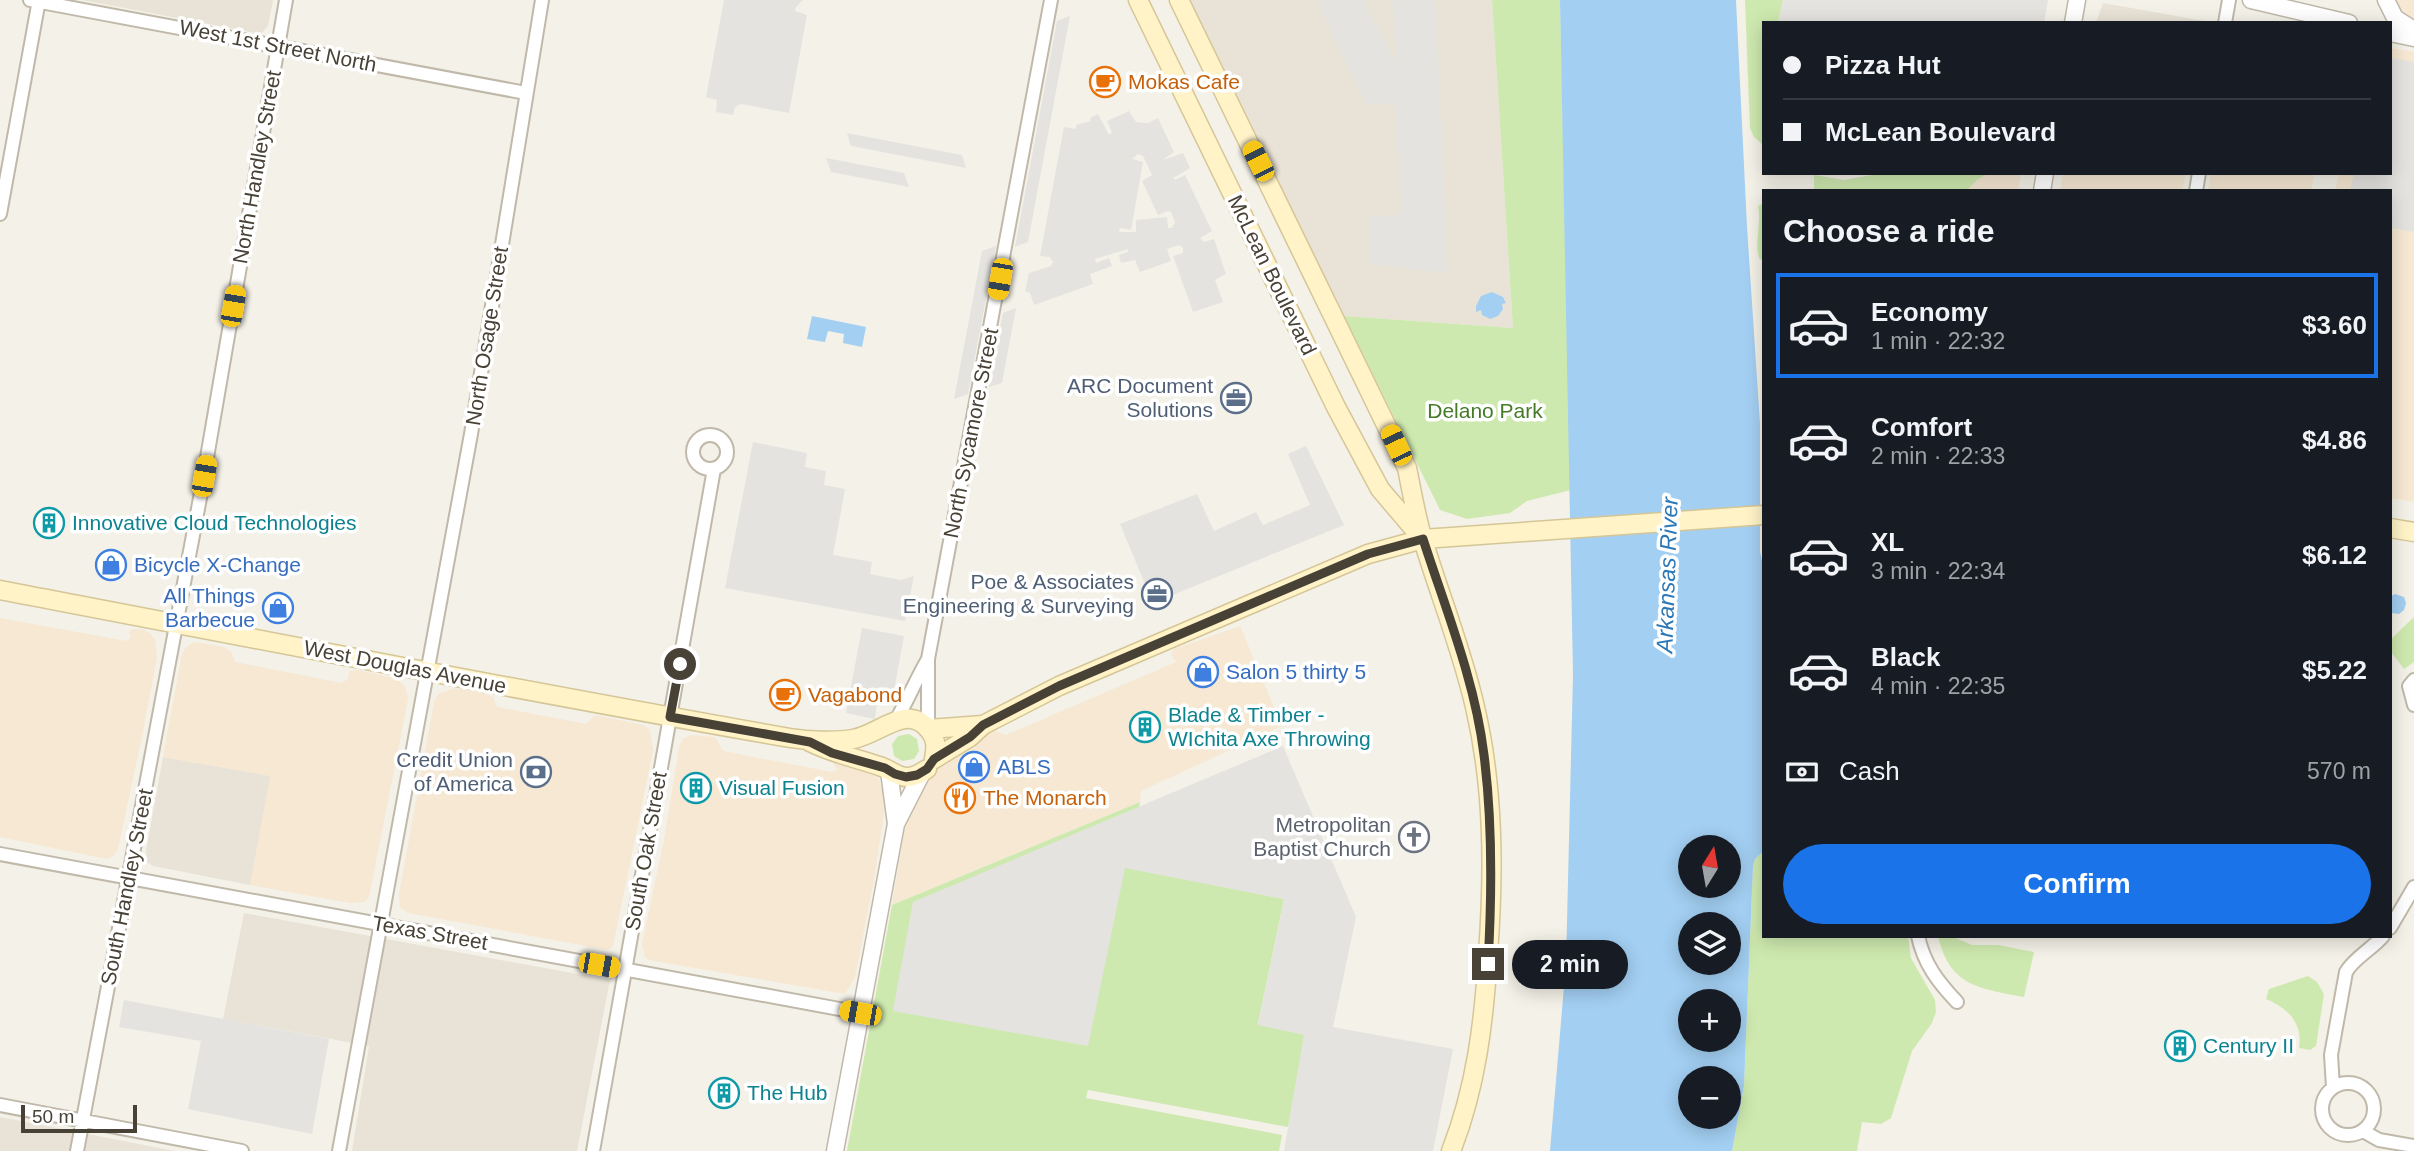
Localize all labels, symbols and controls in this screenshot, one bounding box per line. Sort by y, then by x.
street label: West 1st Street North [178,15,379,76]
text: Pizza Hut [1825,50,1941,80]
cafe icon: Mokas Cafe [1088,65,1122,99]
street label: North Handley Street [228,68,285,265]
place label: Mokas Cafe [1128,70,1240,93]
text: McLean Boulevard [1825,117,2056,147]
car [1240,138,1277,184]
street label: McLean Boulevard [1224,191,1321,359]
text: Choose a ride [1783,213,1995,249]
street label: North Osage Street [461,245,512,427]
car [987,256,1014,302]
car [220,283,247,329]
icon: car [1787,294,1850,357]
text: Economy [1871,297,1988,327]
text: $3.60 [2302,310,2367,340]
street label: North Sycamore Street [939,326,1002,540]
text: 1 min · 22:32 [1871,328,2005,354]
place label: ARC Document Solutions [1067,374,1213,421]
office icon: ARC Document Solutions [1219,381,1253,415]
park label: Delano Park [1427,399,1543,422]
icon: car [1787,409,1850,472]
text: Comfort [1871,412,1972,442]
car [1378,422,1415,468]
text: $4.86 [2302,425,2367,455]
text: 2 min · 22:33 [1871,443,2005,469]
car [191,453,218,499]
water label: Arkansas River [1651,495,1683,655]
building icon: Innovative Cloud Technologies [32,506,66,540]
place label: Innovative Cloud Technologies [72,511,356,534]
icon: car [1787,524,1850,587]
text: XL [1871,527,1904,557]
text: $6.12 [2302,540,2367,570]
shop icon: Bicycle X-Change [94,548,128,582]
place label: Bicycle X-Change [134,553,301,576]
text: 3 min · 22:34 [1871,558,2005,584]
place label: Poe & Associates Engineering & Surveying [903,570,1134,617]
office icon: Poe & Associates Engineering & Surveying [1140,577,1174,611]
place label: All Things Barbecue [163,584,255,631]
shop icon: All Things Barbecue [261,591,295,625]
street label: West Douglas Avenue [302,636,508,697]
icon: car [1787,639,1850,702]
text: Black [1871,642,1940,672]
route start [664,648,696,680]
shop icon: Salon 5 thirty 5 [1186,655,1220,689]
text: $5.22 [2302,655,2367,685]
place label: Salon 5 thirty 5 [1226,660,1366,683]
text: 4 min · 22:35 [1871,673,2005,699]
cafe icon: Vagabond [768,678,802,712]
place label: Vagabond [808,683,902,706]
place label: Blade & Timber - WIchita Axe Throwing [1168,703,1371,750]
building icon: Blade & Timber - WIchita Axe Throwing [1128,710,1162,744]
place label: Credit Union of America [396,748,513,795]
shop icon: ABLS [957,750,991,784]
icon: cash [1783,753,1821,791]
bank icon: Credit Union of America [519,755,553,789]
place label: ABLS [997,755,1051,778]
text: Cash [1839,756,1900,786]
text: 570 m [2307,758,2371,784]
street label: South Oak Street [620,769,671,932]
building icon: Visual Fusion [679,771,713,805]
place label: Visual Fusion [719,776,845,799]
restaurant icon: The Monarch [943,781,977,815]
place label: The Monarch [983,786,1107,809]
street label: South Handley Street [96,787,157,987]
place label: Metropolitan Baptist Church [1253,813,1391,860]
church icon: Metropolitan Baptist Church [1397,820,1431,854]
north arrow [1678,835,1741,898]
map controls [1678,835,1741,1129]
button: Confirm [1783,844,2371,924]
street label: Texas Street [371,911,490,954]
button: layers [1678,912,1741,975]
callout: 2 min [1512,940,1628,988]
route end [1472,948,1504,980]
car [577,951,622,979]
text: 2 min [1540,951,1600,977]
button: + [1678,989,1741,1052]
car [838,999,883,1027]
building icon: Century II [2163,1029,2197,1063]
place label: Century II [2203,1034,2294,1057]
button: − [1678,1066,1741,1129]
building icon: The Hub [707,1076,741,1110]
place label: The Hub [747,1081,828,1104]
scale bar [21,1102,136,1134]
text: 50 m [32,1106,74,1127]

